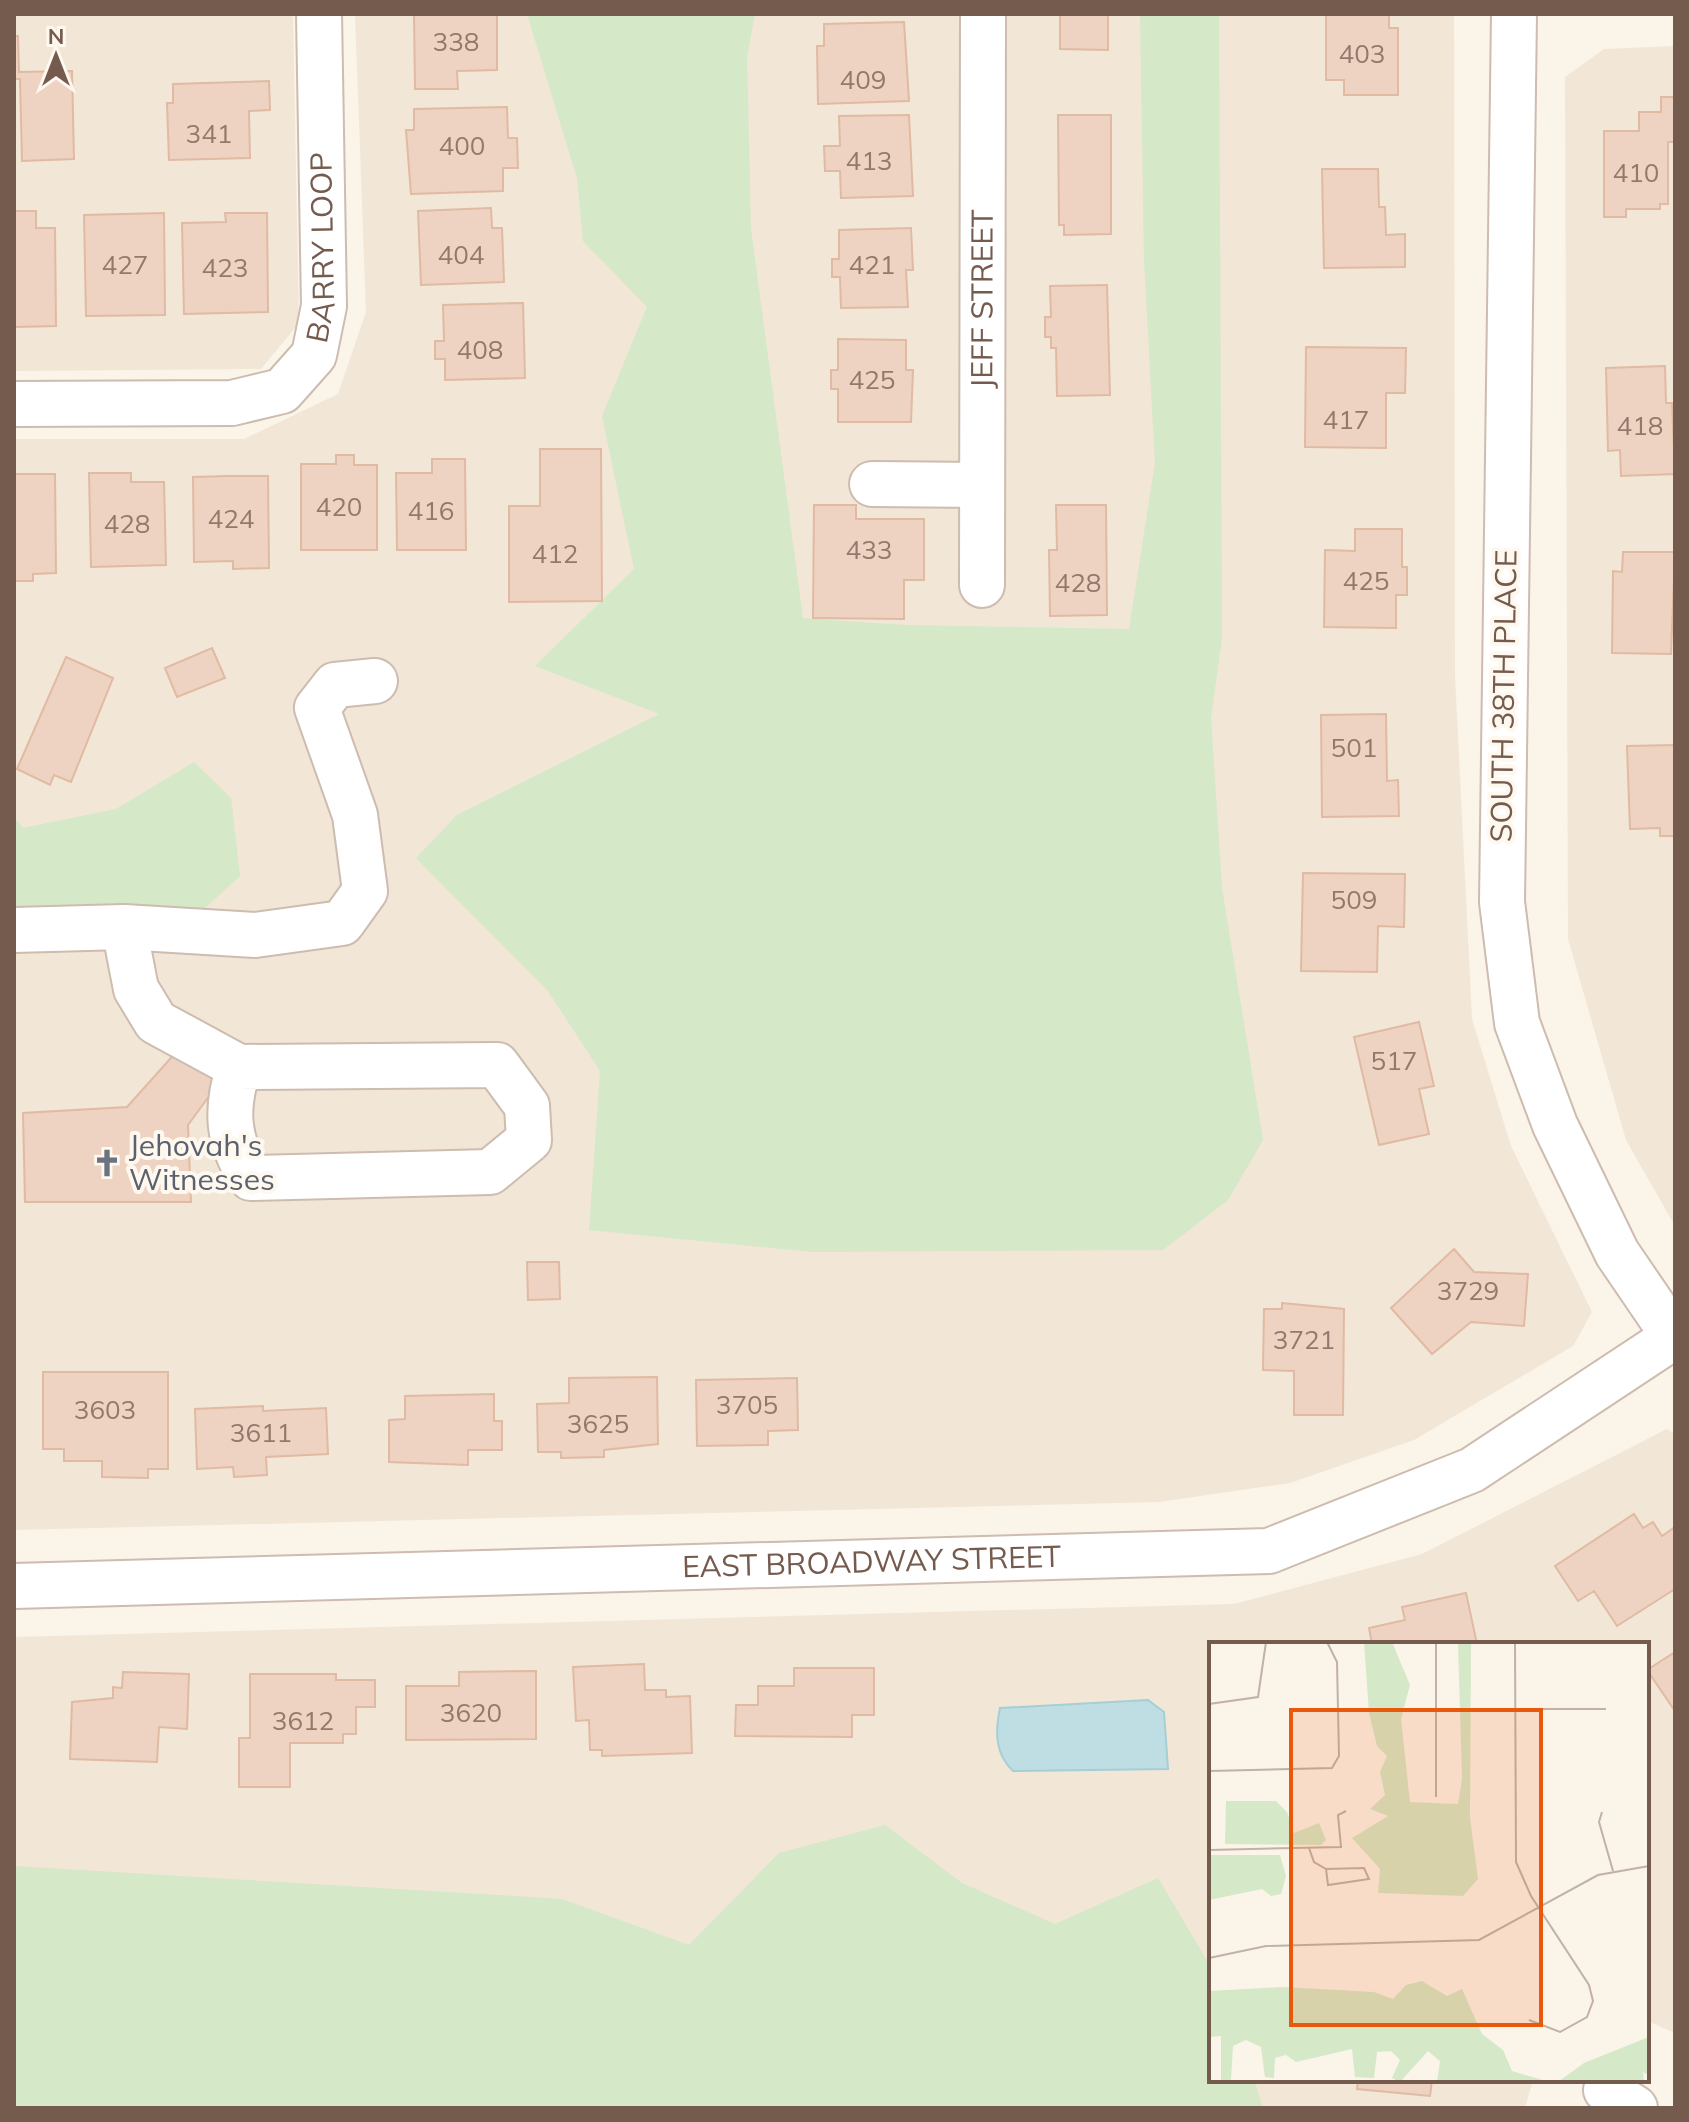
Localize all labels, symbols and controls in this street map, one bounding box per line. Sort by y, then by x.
north arrow [16,16,96,96]
text: N [48,22,64,50]
house number: 338 [433,25,479,58]
house number: 403 [1339,37,1385,70]
house number: 409 [840,63,886,96]
house number: 341 [186,117,232,150]
house number: 400 [439,129,485,162]
house number: 413 [846,144,892,177]
street label: BARRY LOOP [297,152,343,346]
house number: 410 [1613,156,1659,189]
street label: JEFF STREET [962,209,1001,389]
house number: 404 [438,238,484,271]
house number: 427 [102,248,148,281]
house number: 421 [849,248,895,281]
house number: 423 [202,251,248,284]
house number: 408 [457,333,503,366]
house number: 425 [849,363,895,396]
house number: 417 [1323,403,1369,436]
house number: 418 [1617,409,1663,442]
house number: 420 [316,490,362,523]
house number: 416 [408,494,454,527]
house number: 424 [208,502,254,535]
house number: 428 [104,507,150,540]
house number: 433 [846,533,892,566]
house number: 412 [532,537,578,570]
street label: SOUTH 38TH PLACE [1481,549,1525,843]
house number: 425 [1343,564,1389,597]
house number: 428 [1055,566,1101,599]
house number: 501 [1331,731,1377,764]
house number: 509 [1331,883,1377,916]
house number: 517 [1371,1044,1417,1077]
place label: Jehovah's Witnesses [129,1126,275,1198]
church icon: Jehovah's Witnesses [92,1148,122,1178]
house number: 3729 [1437,1274,1499,1307]
house number: 3721 [1273,1323,1335,1356]
house number: 3705 [716,1388,778,1421]
house number: 3603 [74,1393,136,1426]
house number: 3625 [567,1407,629,1440]
house number: 3611 [230,1416,292,1449]
street label: EAST BROADWAY STREET [682,1537,1062,1585]
inset map [1209,1642,1649,2082]
house number: 3620 [440,1696,502,1729]
house number: 3612 [272,1704,334,1737]

